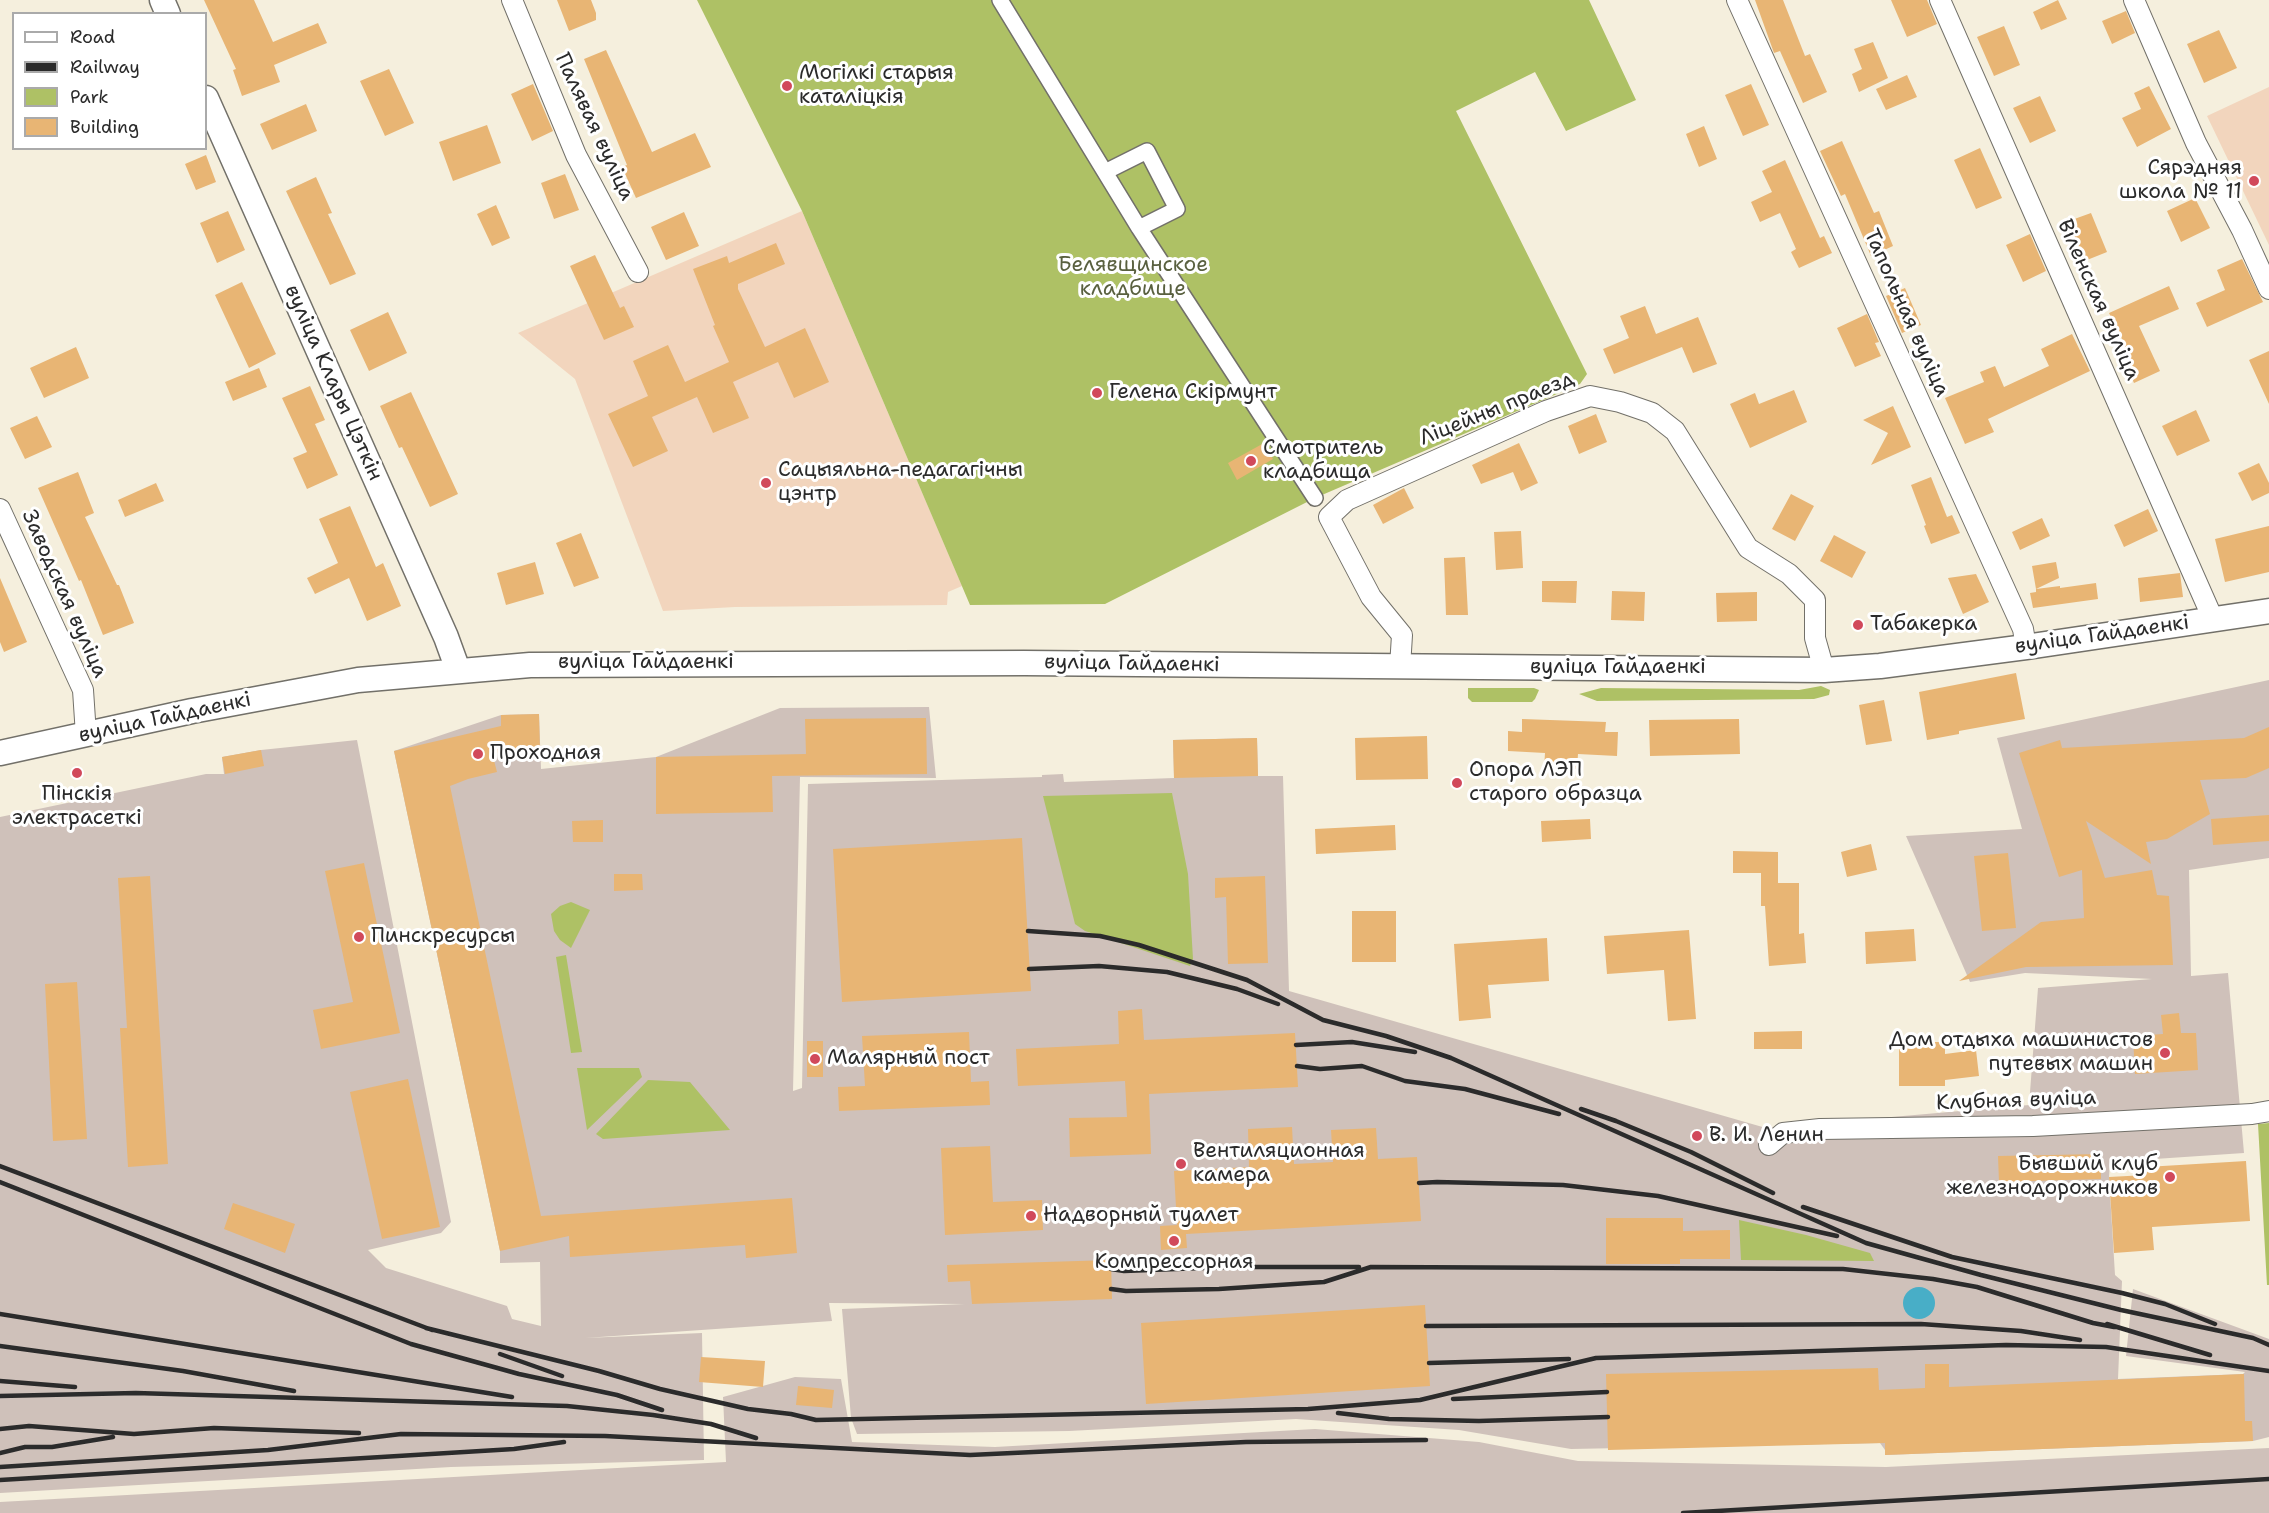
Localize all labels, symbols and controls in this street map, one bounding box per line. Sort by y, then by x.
legend [12,12,207,150]
text: Road [70,25,115,49]
street label: Палявая вуліца [549,49,639,205]
text: Railway [70,55,140,79]
place label: Могілкі старыя каталіцкія [799,61,954,111]
marker: Могілкі старыя каталіцкія [780,79,794,93]
text: Park [70,85,109,109]
text: Building [70,115,139,139]
place label: Сярэдняя школа № 11 [2119,156,2242,206]
marker: Сярэдняя школа № 11 [2247,174,2261,188]
street label: Віленская вуліца [2051,216,2145,384]
street label: Тапольная вуліца [1858,225,1954,401]
park label: Белявщинское кладбище [1058,253,1208,303]
street label: вуліца Клары Цэткін [278,281,388,485]
street label: Ліцейны праезд [1416,366,1578,452]
place label: Гелена Скірмунт [1109,380,1277,406]
marker: Гелена Скірмунт [1090,386,1104,400]
place label: Смотритель кладбища [1263,436,1383,486]
marker: Смотритель кладбища [1244,454,1258,468]
place label: Сацыяльна-педагагічны цэнтр [778,458,1023,508]
marker: Сацыяльна-педагагічны цэнтр [759,476,773,490]
street label: Заводская вуліца [16,506,112,682]
street label: вуліца Гайдаенкі [2013,610,2191,660]
place label: Табакерка [1870,612,1977,638]
marker: Табакерка [1851,618,1865,632]
street label: вуліца Гайдаенкі [558,650,734,676]
street label: вуліца Гайдаенкі [1044,650,1220,678]
street label: вуліца Гайдаенкі [1530,655,1706,681]
street label: вуліца Гайдаенкі [76,687,254,749]
place label: Проходная [490,741,601,767]
marker: Проходная [471,747,485,761]
place label: Опора ЛЭП старого образца [1469,758,1642,808]
marker: Пінскія электрасеткі [70,766,84,780]
marker: Опора ЛЭП старого образца [1450,776,1464,790]
place label: Пінскія электрасеткі [12,782,142,832]
place label: Пинскресурсы [371,924,515,950]
marker: Пинскресурсы [352,930,366,944]
place label: Дом отдыха машинистов путевых машин [1889,1028,2153,1078]
place label: Малярный пост [827,1046,990,1072]
marker: Дом отдыха машинистов путевых машин [2158,1046,2172,1060]
marker: Малярный пост [808,1052,822,1066]
street label: Клубная вуліца [1936,1086,2096,1116]
place label: В. И. Ленин [1709,1123,1824,1149]
marker: В. И. Ленин [1690,1129,1704,1143]
place label: Вентиляционная камера [1193,1139,1365,1189]
place label: Бывший клуб железнодорожников [1946,1152,2158,1202]
marker: Вентиляционная камера [1174,1157,1188,1171]
marker: Бывший клуб железнодорожников [2163,1170,2177,1184]
place label: Надворный туалет [1043,1203,1238,1229]
marker: Надворный туалет [1024,1209,1038,1223]
marker: Компрессорная [1167,1234,1181,1248]
place label: Компрессорная [1094,1250,1254,1276]

